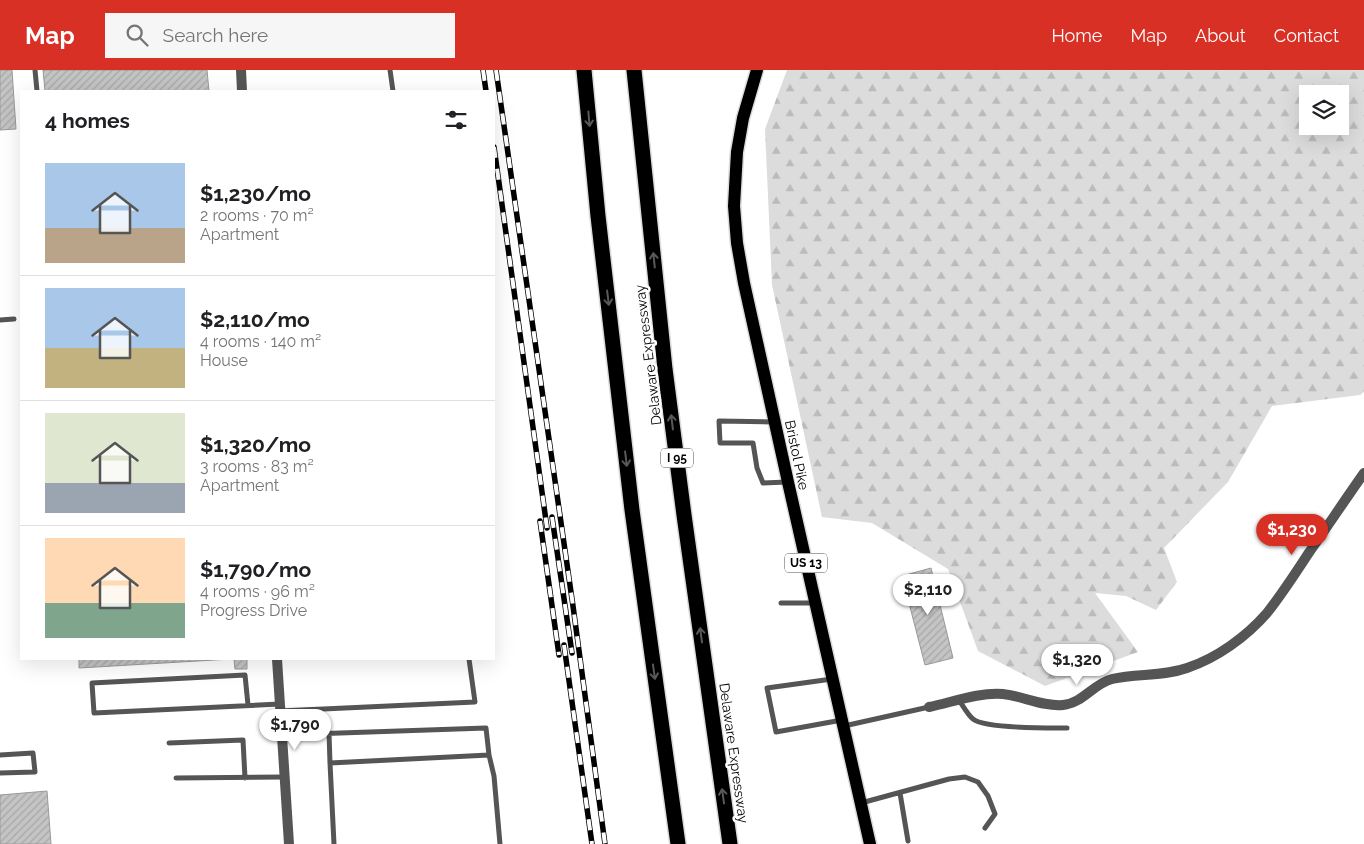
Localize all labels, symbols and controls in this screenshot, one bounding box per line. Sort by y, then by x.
search box [105,13,455,58]
text: Map [25,21,75,50]
icon: search [123,21,151,49]
text: Search here [163,24,268,46]
text: Home [1051,25,1102,46]
text: Map [1130,25,1167,46]
text: About [1195,25,1246,46]
text: Contact [1274,25,1339,46]
map controls [1299,85,1349,135]
button: layers [1299,85,1349,135]
icon: filters [442,106,470,134]
text: 4 homes [45,108,130,133]
one-way arrow [584,110,594,126]
text: $1,230/mo [200,181,311,206]
icon: home [85,183,145,243]
text: 2 rooms · 70 m² [200,206,314,225]
text: Apartment [200,225,279,244]
one-way arrow [649,253,659,269]
street label: Delaware Expressway [631,283,665,426]
one-way arrow [603,289,613,305]
text: $2,110/mo [200,307,310,332]
icon: home [85,308,145,368]
text: 4 rooms · 140 m² [200,332,321,351]
text: House [200,351,248,370]
one-way arrow [667,414,677,430]
street label: Bristol Pike [782,419,812,491]
text: $1,320/mo [200,432,311,457]
icon: home [85,433,145,493]
road number: I 95 [661,448,693,468]
one-way arrow [621,451,631,467]
text: 3 rooms · 83 m² [200,457,314,476]
text: Apartment [200,476,279,495]
pin: $1,230 [1251,514,1333,556]
text: $1,230 [1267,520,1317,539]
road number: US 13 [785,553,827,572]
text: $1,790/mo [200,557,311,582]
icon: home [85,558,145,618]
pin: $2,110 [887,574,969,616]
text: $2,110 [904,580,952,599]
text: 4 rooms · 96 m² [200,582,315,601]
text: Progress Drive [200,601,307,620]
one-way arrow [695,627,705,643]
pin: $1,320 [1036,644,1118,686]
text: $1,320 [1052,650,1102,669]
one-way arrow [649,664,659,680]
street label: Delaware Expressway [716,682,752,825]
pin: $1,790 [254,708,336,751]
text: $1,790 [270,715,320,734]
one-way arrow [718,788,728,804]

